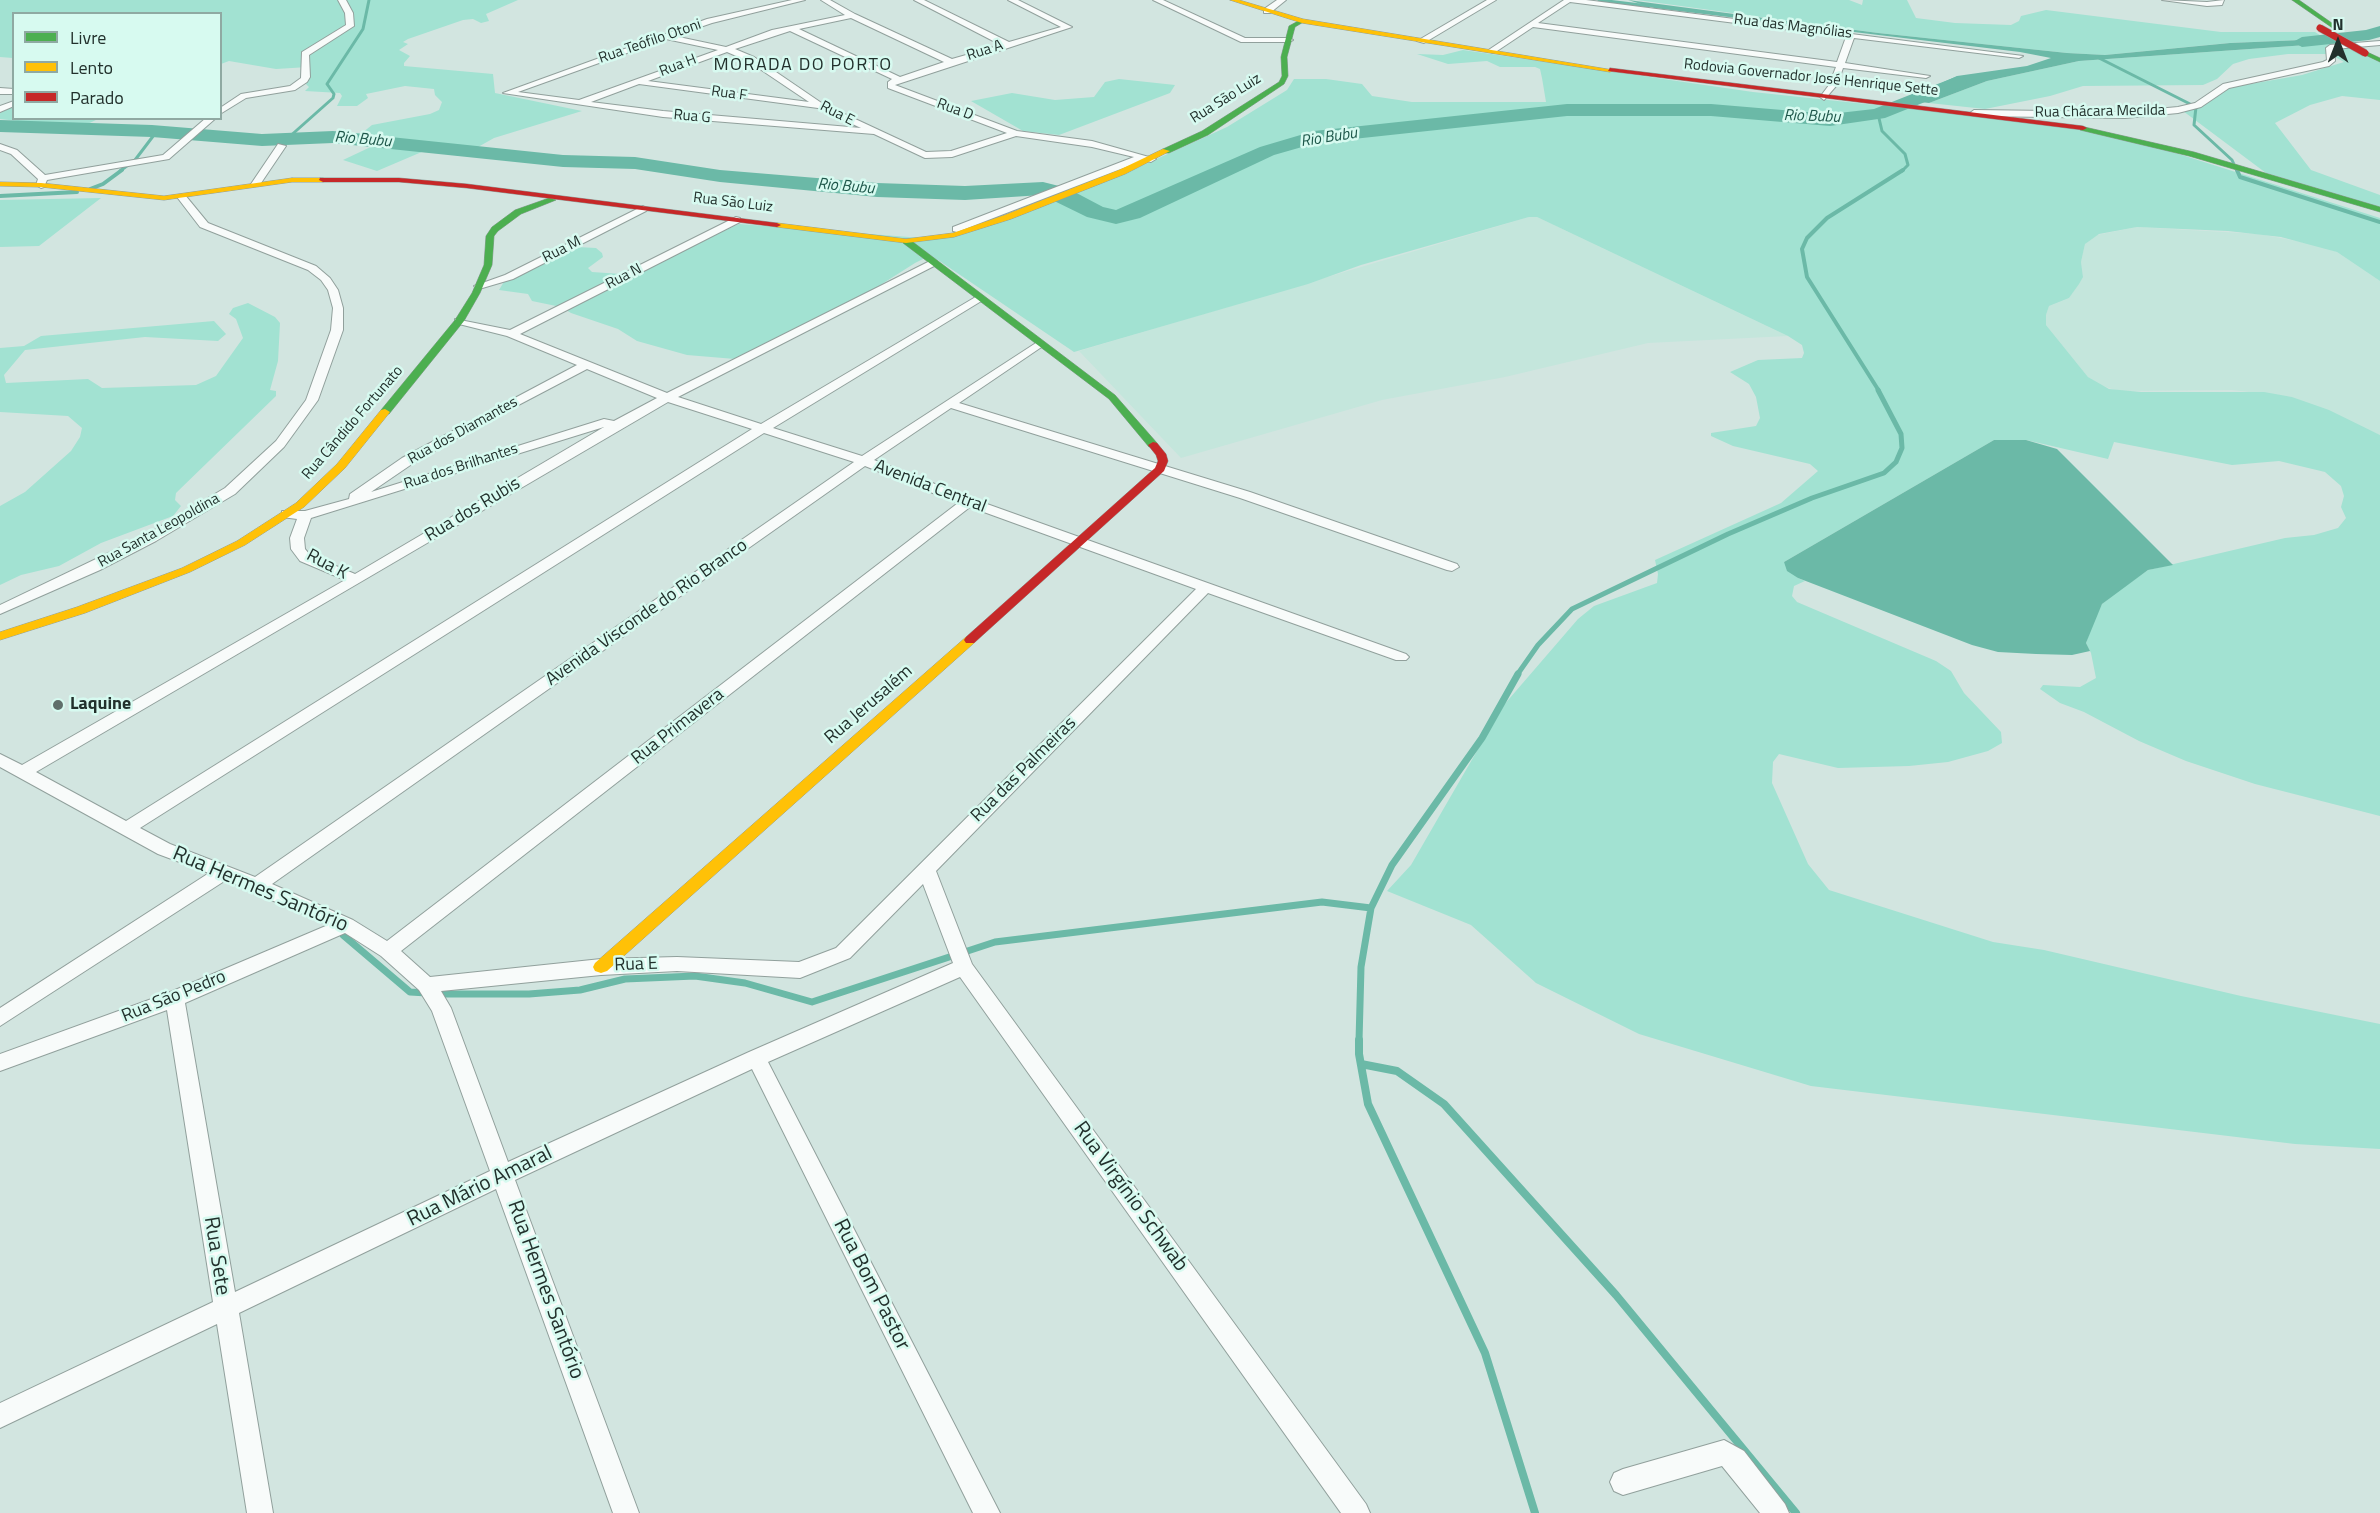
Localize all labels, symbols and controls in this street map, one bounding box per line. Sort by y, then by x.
street label: Rua das Magnólias [1733,11,1853,43]
legend [12,12,222,120]
north arrow [2308,12,2368,72]
text: N [2332,12,2344,36]
street label: Rua Teófilo Otoni [596,16,704,68]
text: Livre [70,24,106,51]
street label: Rua A [965,37,1005,65]
street label: Rua H [657,51,699,81]
text: Lento [70,54,113,81]
district label: MORADA DO PORTO [713,55,893,77]
street label: Rodovia Governador José Henrique Sette [1683,56,1939,100]
street label: Rua São Luiz [1187,70,1265,128]
street label: Rua F [710,83,748,105]
text: Parado [70,84,124,111]
street label: Rua D [934,95,976,125]
street label: Rua E [817,98,857,130]
street label: Rua Chácara Mecilda [2035,102,2165,122]
street label: Rua G [673,106,711,128]
water label: Rio Bubu [1783,106,1841,128]
water label: Rio Bubu [1299,124,1359,152]
water label: Rio Bubu [334,128,392,152]
water label: Rio Bubu [817,175,875,199]
street label: Rua São Luiz [692,189,774,217]
street label: Rua M [540,233,584,267]
street label: Rua N [603,260,645,294]
street label: Rua Cândido Fortunato [299,362,407,484]
street label: Rua dos Diamantes [405,393,521,469]
street label: Rua dos Brilhantes [402,440,520,494]
street label: Avenida Central [871,456,989,518]
street label: Rua dos Rubis [421,473,525,547]
street label: Rua Santa Leopoldina [95,490,223,572]
street label: Avenida Visconde do Rio Branco [542,535,752,691]
street label: Rua K [303,545,351,585]
street label: Rua Jerusalém [821,661,917,749]
street label: Rua Primavera [628,684,728,770]
place label: Laquine [70,694,131,716]
marker: Laquine [51,698,65,712]
street label: Rua das Palmeiras [967,713,1081,827]
street label: Rua Hermes Santório [168,842,352,938]
street label: Rua E [614,953,658,977]
street label: Rua São Pedro [119,966,229,1028]
street label: Rua Virgínio Schwab [1067,1117,1193,1277]
street label: Rua Mário Amaral [403,1141,557,1233]
street label: Rua Hermes Santório [501,1197,589,1383]
street label: Rua Sete [197,1215,235,1297]
street label: Rua Bom Pastor [827,1215,915,1355]

